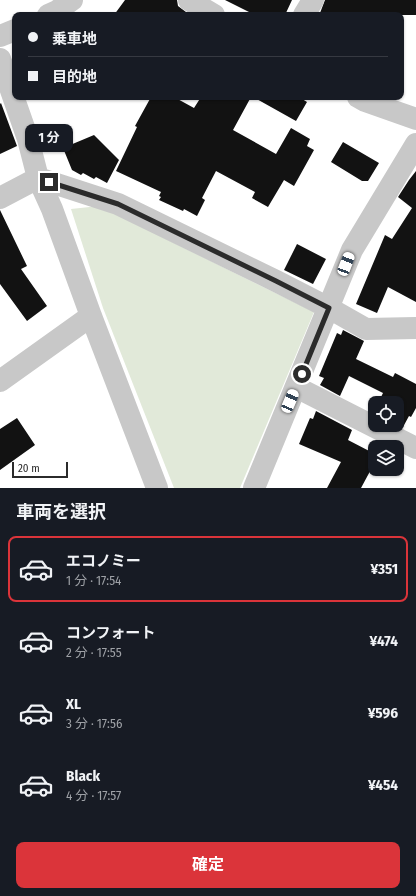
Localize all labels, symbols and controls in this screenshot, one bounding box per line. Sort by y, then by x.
text: 乗車地 [52,30,97,48]
text: 目的地 [52,68,97,86]
callout: 1 分 [25,124,73,152]
text: 1 分 [38,130,60,145]
route end [40,173,58,191]
car [336,251,356,277]
route start [293,365,311,383]
car [280,388,300,414]
map controls [368,396,404,476]
button: locate [368,396,404,432]
button: layers [368,440,404,476]
scale bar [12,460,68,479]
text: 20 m [18,462,40,475]
text: 車両を選択 [16,501,106,523]
icon: car [18,551,54,587]
text: エコノミー [66,552,141,570]
text: ¥351 [370,560,398,578]
text: 1 分 · 17:54 [66,573,121,588]
icon: car [18,623,54,659]
text: コンフォート [66,624,156,642]
text: ¥474 [370,632,398,650]
text: 2 分 · 17:55 [66,645,122,660]
icon: car [18,695,54,731]
text: XL [66,695,81,713]
text: ¥596 [368,704,398,722]
text: 3 分 · 17:56 [66,716,122,731]
icon: car [18,767,54,803]
text: Black [66,767,100,785]
text: ¥454 [368,776,398,794]
text: 4 分 · 17:57 [66,788,121,803]
button: 確定 [16,842,400,888]

